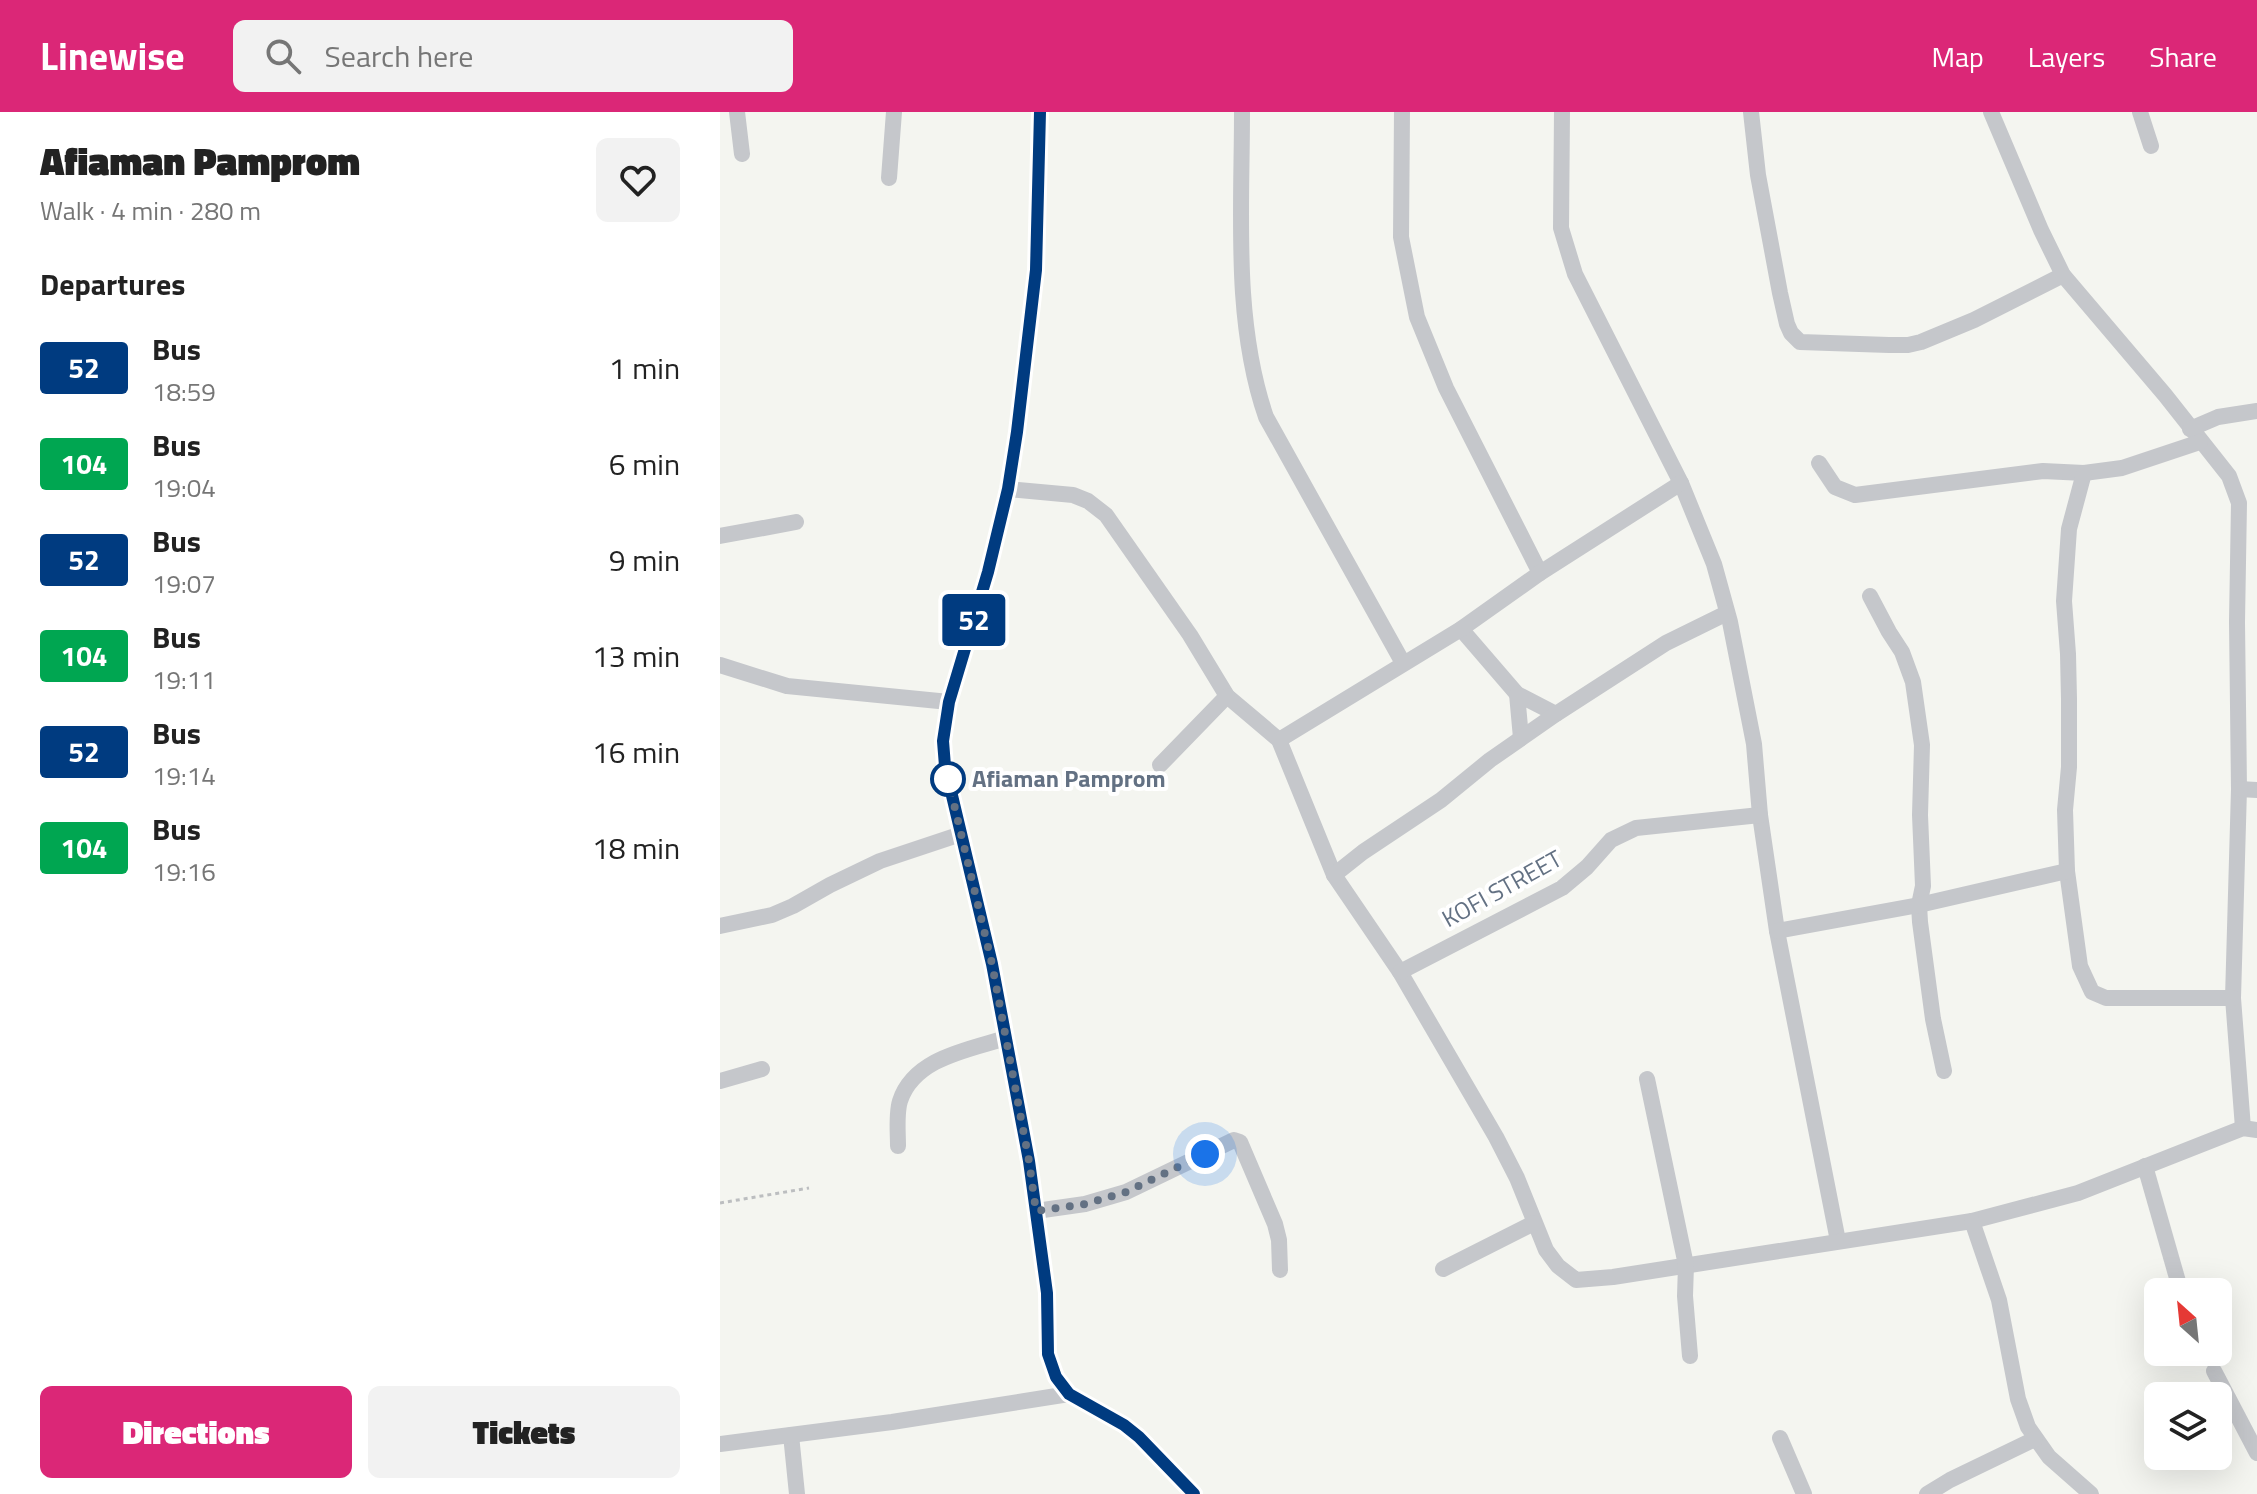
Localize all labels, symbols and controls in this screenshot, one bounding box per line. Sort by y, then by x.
search box [233,20,793,92]
text: Linewise [40,27,185,85]
text: Search here [325,33,473,79]
icon: search [261,34,305,78]
text: Map [1931,35,1984,78]
text: Layers [2028,35,2105,78]
text: Share [2149,35,2217,78]
text: Afiaman Pamprom [40,132,360,190]
button: heart [596,138,680,222]
text: Walk · 4 min · 280 m [40,191,261,230]
text: Departures [40,261,185,307]
text: Bus [152,326,201,372]
text: 1 min [609,345,680,391]
text: 52 [68,346,100,389]
text: 18:59 [152,372,216,411]
text: Bus [152,422,201,468]
text: 6 min [609,441,680,487]
text: 104 [60,442,108,485]
text: 19:04 [152,468,216,507]
text: Bus [152,518,201,564]
text: 9 min [609,537,680,583]
text: 52 [68,538,100,581]
text: 19:07 [152,564,216,603]
line badge: 52 [938,594,1010,646]
text: 52 [958,598,990,641]
text: Bus [152,614,201,660]
text: 13 min [592,633,680,679]
text: 104 [60,634,108,677]
text: 19:11 [152,660,216,699]
text: Bus [152,710,201,756]
text: 16 min [592,729,680,775]
text: 52 [68,730,100,773]
text: 19:14 [152,756,216,795]
place label: Afiaman Pamprom [972,760,1166,796]
marker: Afiaman Pamprom [931,762,965,796]
text: Bus [152,806,201,852]
text: 18 min [592,825,680,871]
text: 104 [60,826,108,869]
street label: KOFI STREET [1435,840,1569,936]
text: 19:16 [152,852,216,891]
your location [1185,1134,1225,1174]
north arrow [2144,1278,2232,1366]
map controls [2144,1278,2232,1470]
button: layers [2144,1382,2232,1470]
button: Directions [40,1386,352,1478]
button: Tickets [368,1386,680,1478]

